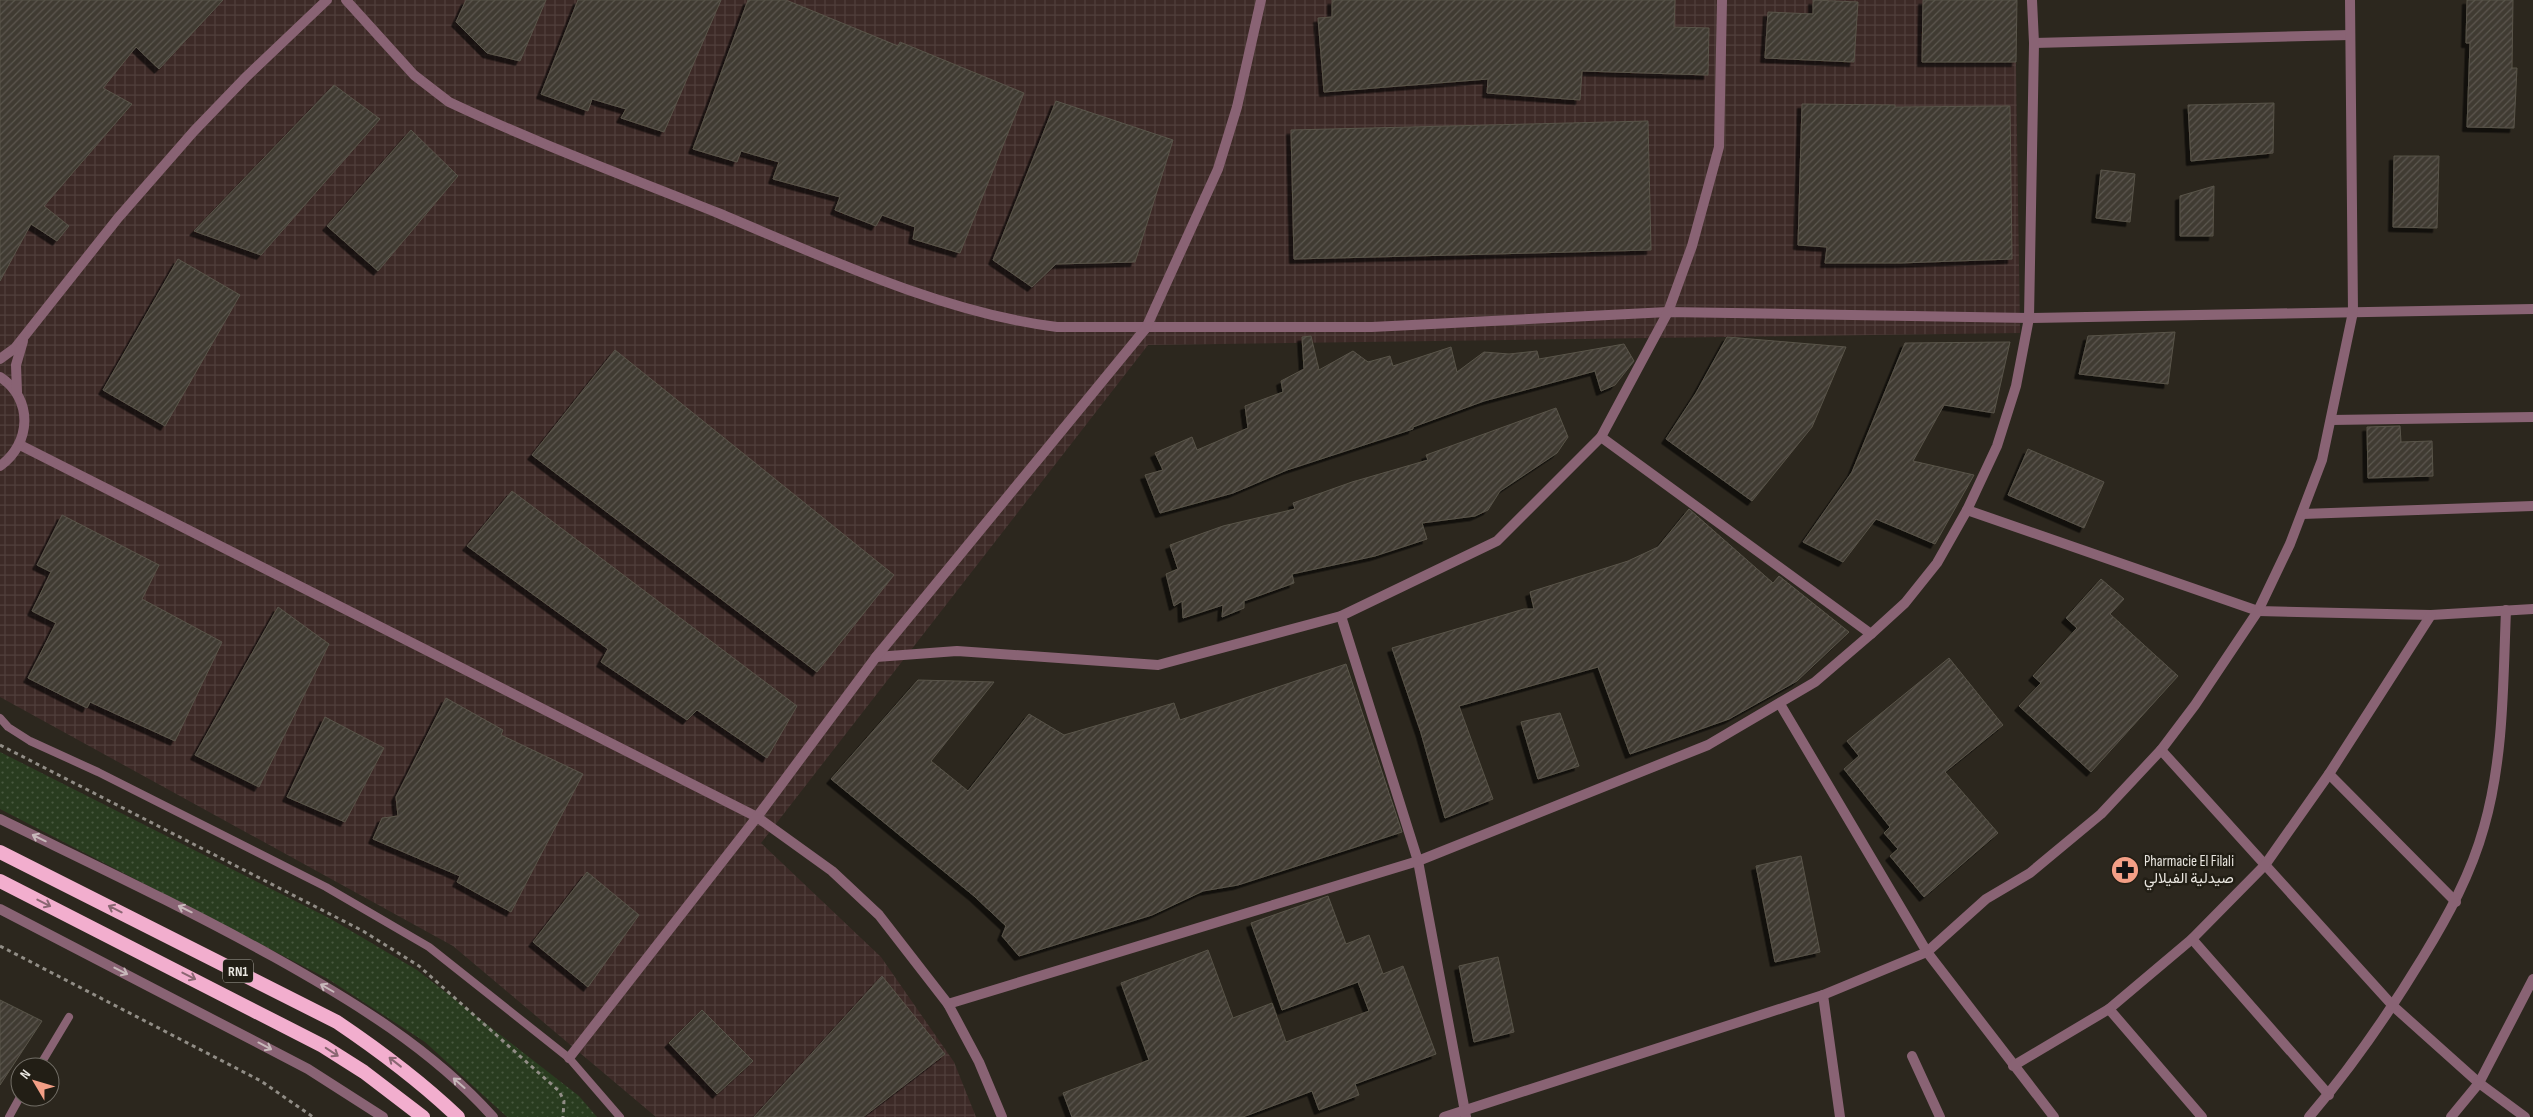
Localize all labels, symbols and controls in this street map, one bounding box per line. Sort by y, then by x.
one-way arrow [32,833,47,842]
place label: Pharmacie El Filali صيدلية الفيلالي [2144,852,2234,891]
pharmacy icon: Pharmacie El Filali صيدلية الفيلالي [2110,855,2140,885]
one-way arrow [36,898,51,908]
one-way arrow [107,904,122,914]
one-way arrow [178,904,193,913]
road number: RN1 [223,959,253,982]
one-way arrow [113,967,128,976]
one-way arrow [181,971,196,981]
one-way arrow [321,982,335,992]
one-way arrow [258,1041,273,1051]
one-way arrow [325,1047,339,1057]
north arrow [10,1057,60,1107]
one-way arrow [389,1057,402,1068]
text: N [16,1066,34,1082]
one-way arrow [452,1077,465,1088]

